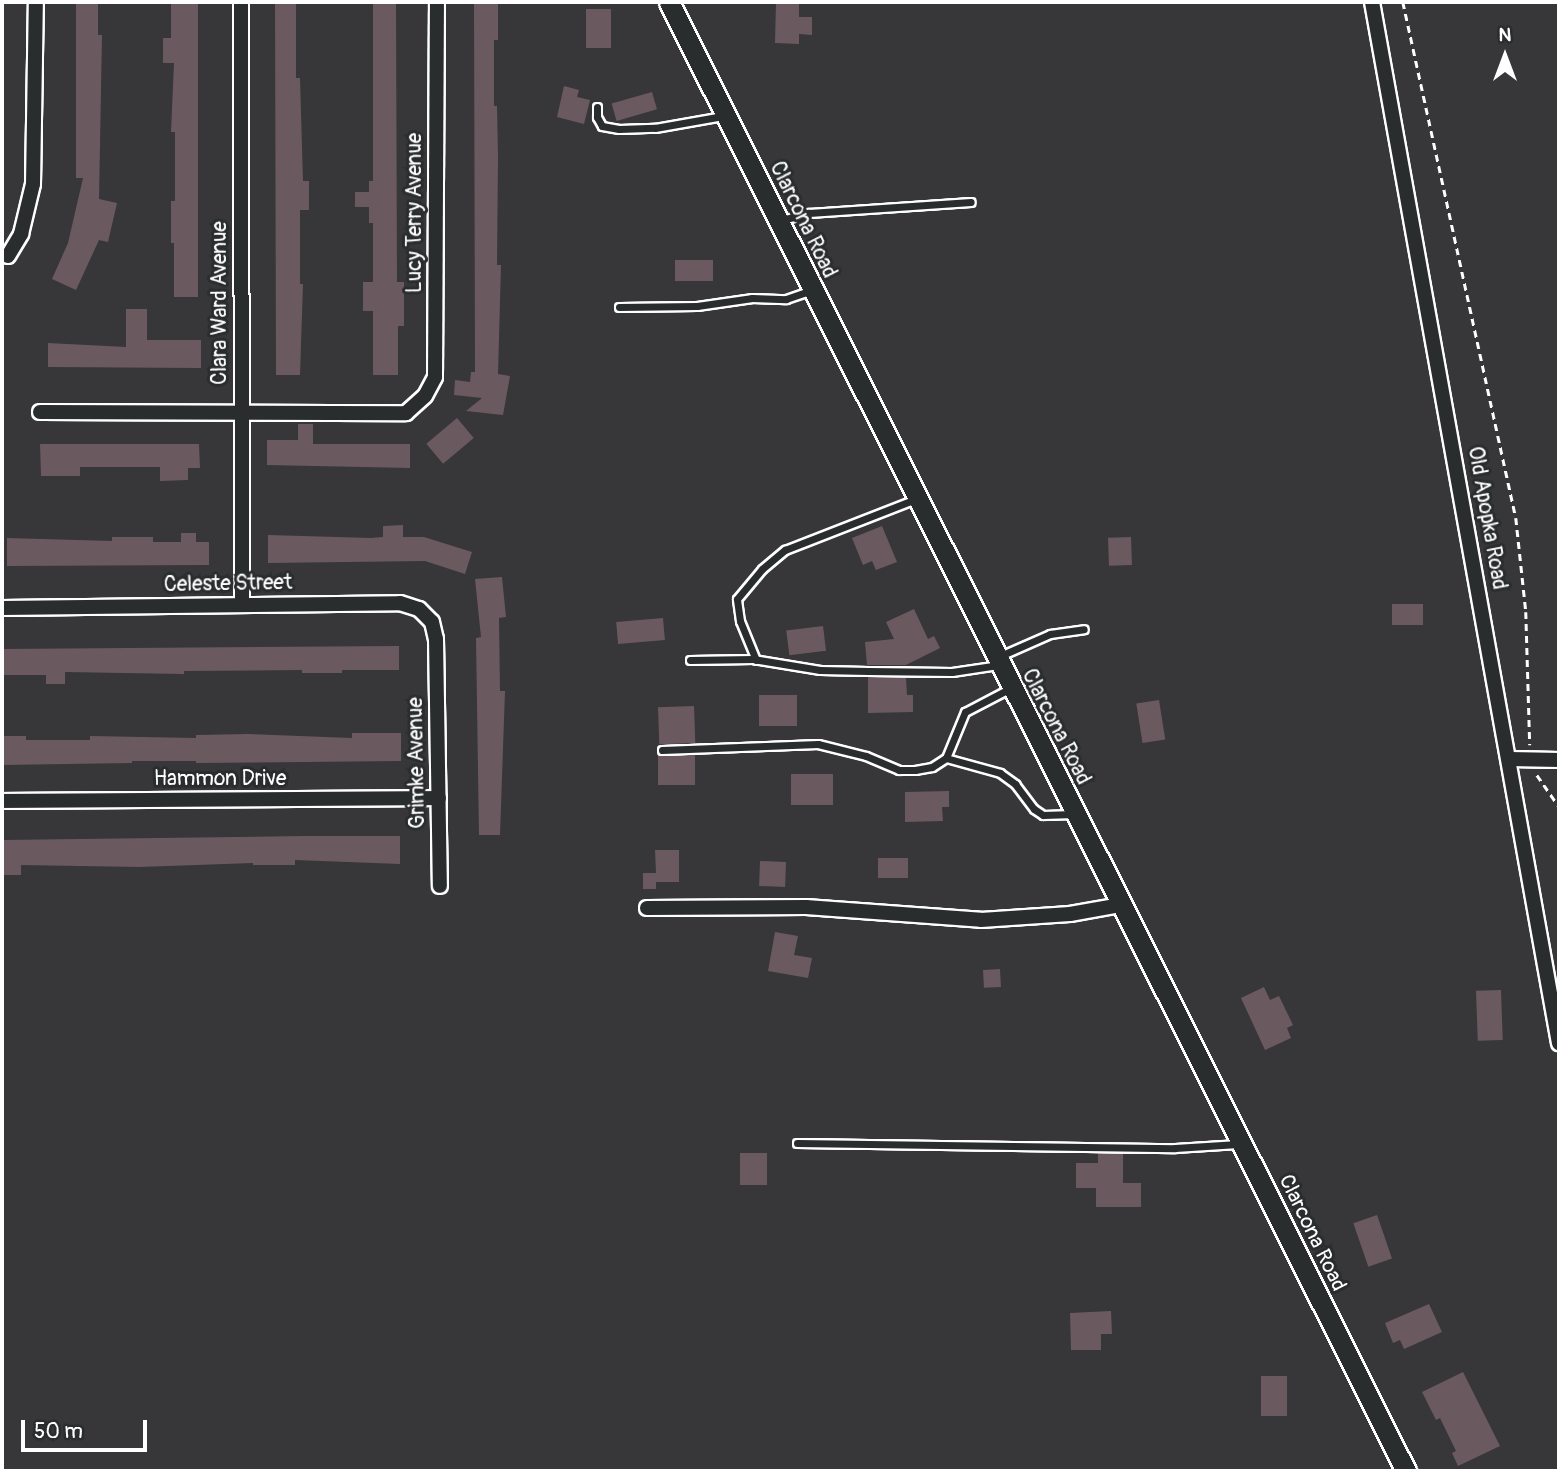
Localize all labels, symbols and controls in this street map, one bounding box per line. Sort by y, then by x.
north arrow [1470,21,1540,91]
text: N [1499,23,1511,47]
street label: Lucy Terry Avenue [402,133,428,293]
street label: Clarcona Road [764,158,842,282]
street label: Clara Ward Avenue [207,221,233,385]
street label: Old Apopka Road [1462,445,1512,591]
street label: Celeste Street [164,570,292,598]
street label: Clarcona Road [1016,665,1096,789]
street label: Grimke Avenue [403,697,431,829]
street label: Hammon Drive [154,766,286,792]
street label: Clarcona Road [1273,1171,1351,1295]
scale bar [24,1406,150,1450]
text: 50 m [34,1418,83,1445]

